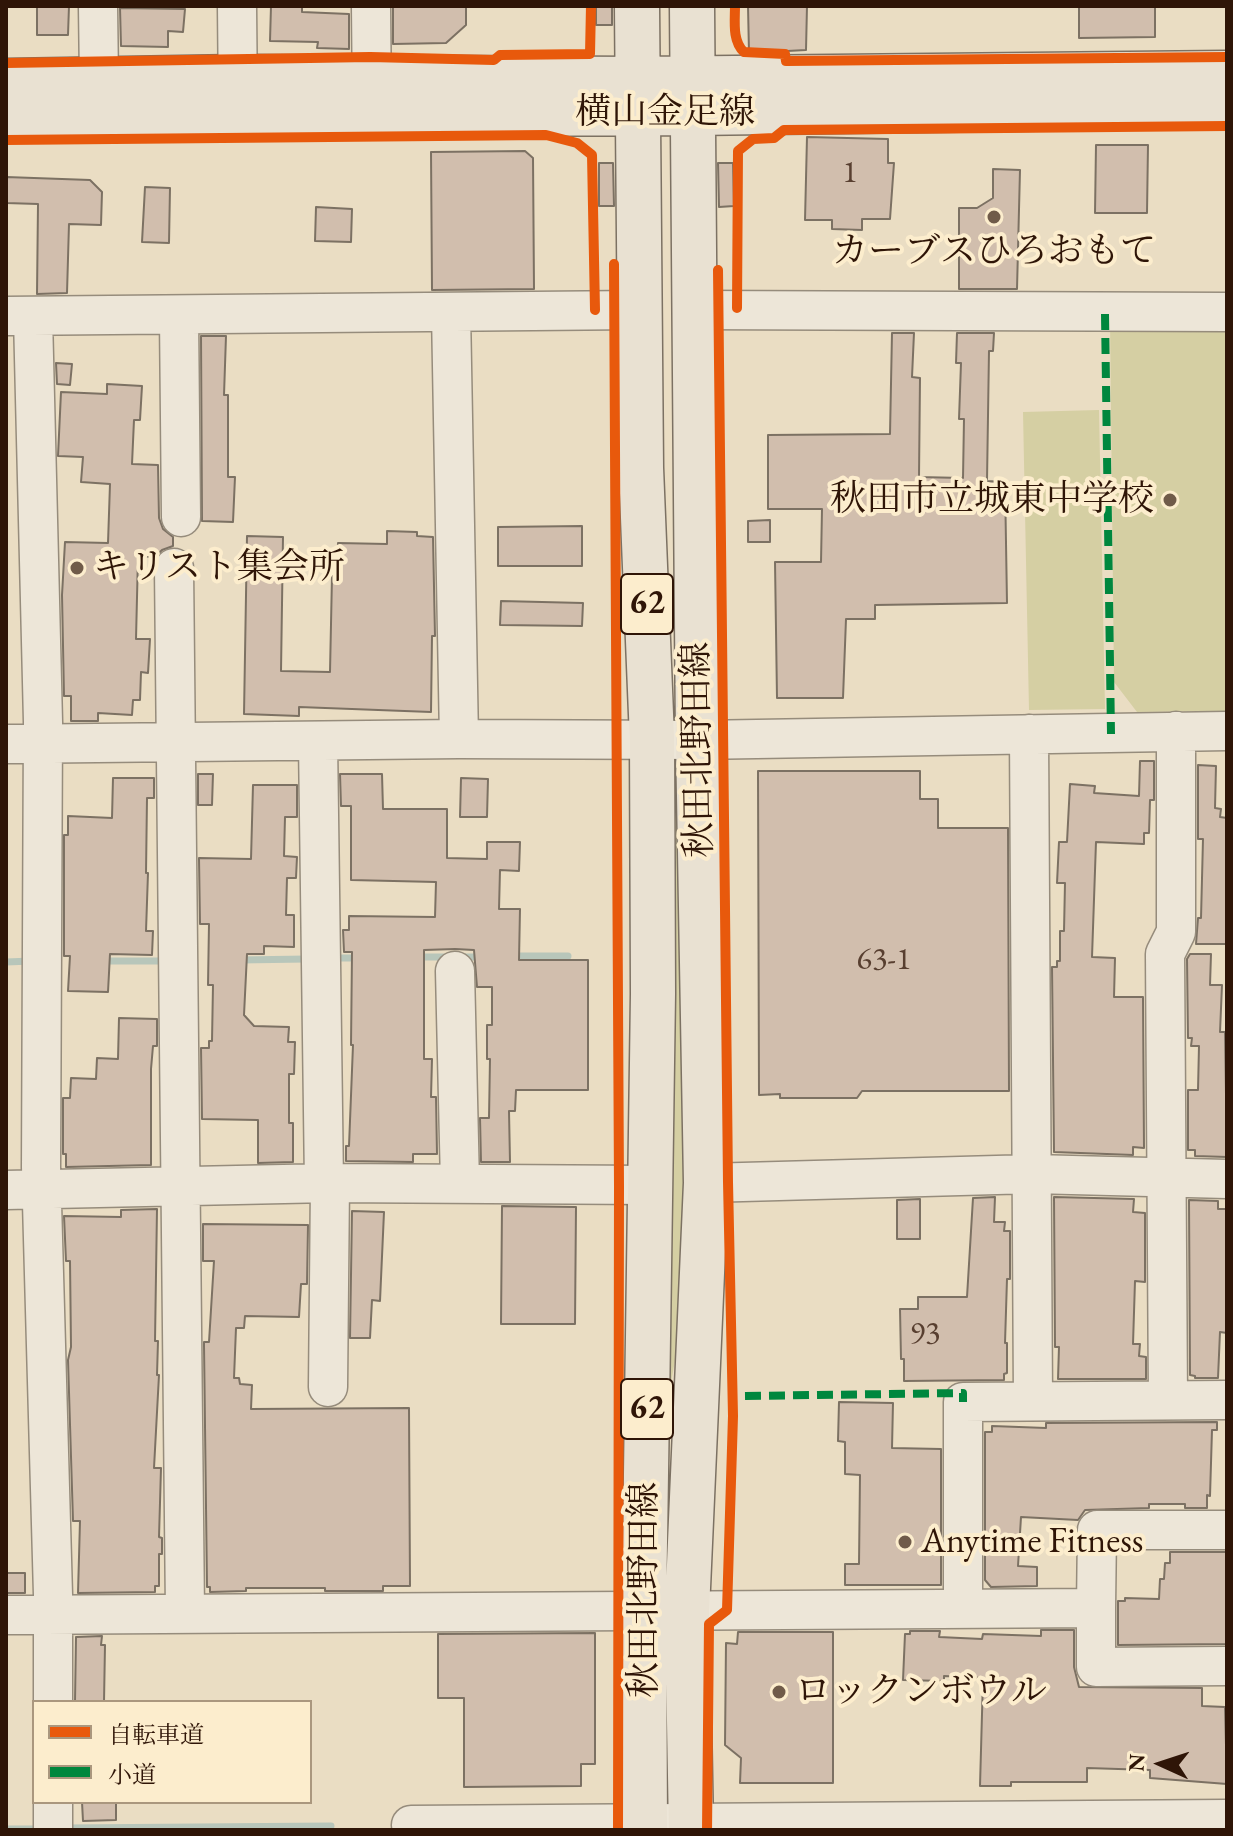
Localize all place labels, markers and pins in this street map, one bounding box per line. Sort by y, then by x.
marker: カーブスひろおもて [985,208,1003,226]
place label: カーブスひろおもて [832,230,1156,274]
place label: 秋田市立城東中学校 [830,478,1154,522]
marker: 秋田市立城東中学校 [1161,491,1179,509]
place label: キリスト集会所 [93,546,345,590]
marker: キリスト集会所 [68,559,86,577]
place label: Anytime Fitness [921,1520,1143,1564]
marker: Anytime Fitness [896,1533,914,1551]
place label: ロックンボウル [795,1670,1047,1714]
marker: ロックンボウル [770,1683,788,1701]

